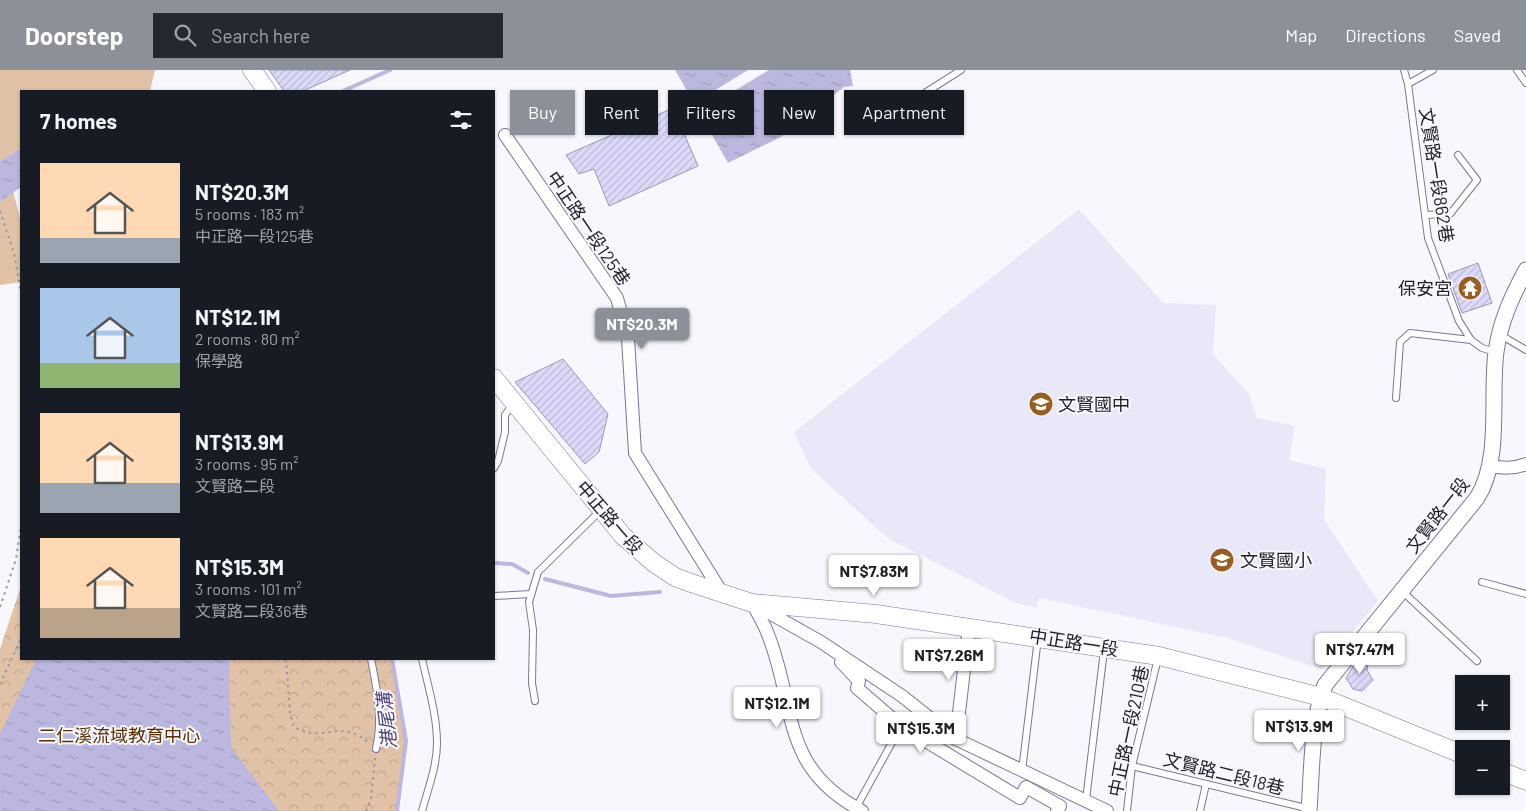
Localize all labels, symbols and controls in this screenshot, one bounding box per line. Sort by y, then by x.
search box [153,13,503,58]
text: Doorstep [25,21,123,50]
icon: search [171,21,199,49]
text: Search here [211,24,310,47]
text: Map [1285,24,1317,46]
text: Directions [1345,24,1426,46]
text: Saved [1454,24,1501,46]
chip: Buy [510,90,575,135]
chip: Rent [585,90,658,135]
chip: Filters [668,90,754,135]
chip: New [764,90,834,135]
chip: Apartment [844,90,964,135]
icon: filters [447,106,475,134]
street label: 文賢路一段862巷 [1415,106,1459,244]
text: 7 homes [40,108,117,133]
street label: 中正路一段125巷 [543,167,635,289]
text: NT$20.3M [195,179,289,204]
icon: home [80,183,140,243]
text: 5 rooms · 183 m² [195,204,304,223]
text: 中正路一段125巷 [195,226,313,245]
temple icon: 保安宮 [1457,275,1483,301]
place label: 保安宮 [1398,277,1452,299]
text: NT$12.1M [195,304,281,329]
icon: home [80,308,140,368]
pin: NT$20.3M [590,308,694,350]
text: NT$20.3M [606,314,678,333]
text: 2 rooms · 80 m² [195,329,300,348]
text: 保學路 [195,351,243,370]
school or university icon: 文賢國中 [1028,391,1054,417]
place label: 文賢國中 [1058,393,1130,415]
text: NT$13.9M [195,429,284,454]
icon: home [80,433,140,493]
text: 3 rooms · 95 m² [195,454,299,473]
street label: 文賢路一段 [1401,473,1473,557]
text: 文賢路二段 [195,476,275,495]
street label: 中正路一段 [572,476,648,558]
school or university icon: 文賢國小 [1209,547,1235,573]
place label: 文賢國小 [1240,549,1312,571]
text: NT$15.3M [195,554,284,579]
pin: NT$7.83M [822,554,926,597]
icon: home [80,558,140,618]
text: NT$7.83M [839,561,909,580]
text: 3 rooms · 101 m² [195,579,302,598]
text: 文賢路二段36巷 [195,601,307,620]
street label: 中正路一段 [1028,624,1120,660]
pin: NT$7.47M [1308,632,1412,675]
pin: NT$7.26M [897,638,1001,681]
text: NT$7.47M [1326,639,1394,658]
text: NT$7.26M [914,645,984,664]
street label: 中正路一段210巷 [1103,663,1153,799]
map controls [1455,675,1510,795]
button: + [1455,675,1510,730]
pin: NT$12.1M [725,686,829,729]
water label: 港尾溝 [371,688,400,751]
text: NT$12.1M [744,693,810,712]
pin: NT$13.9M [1247,710,1351,752]
pin: NT$15.3M [869,712,973,754]
text: NT$13.9M [1265,716,1333,735]
text: NT$15.3M [887,718,955,737]
park label: 二仁溪流域教育中心 [38,724,200,746]
button: − [1455,740,1510,795]
street label: 文賢路二段18巷 [1161,747,1287,799]

